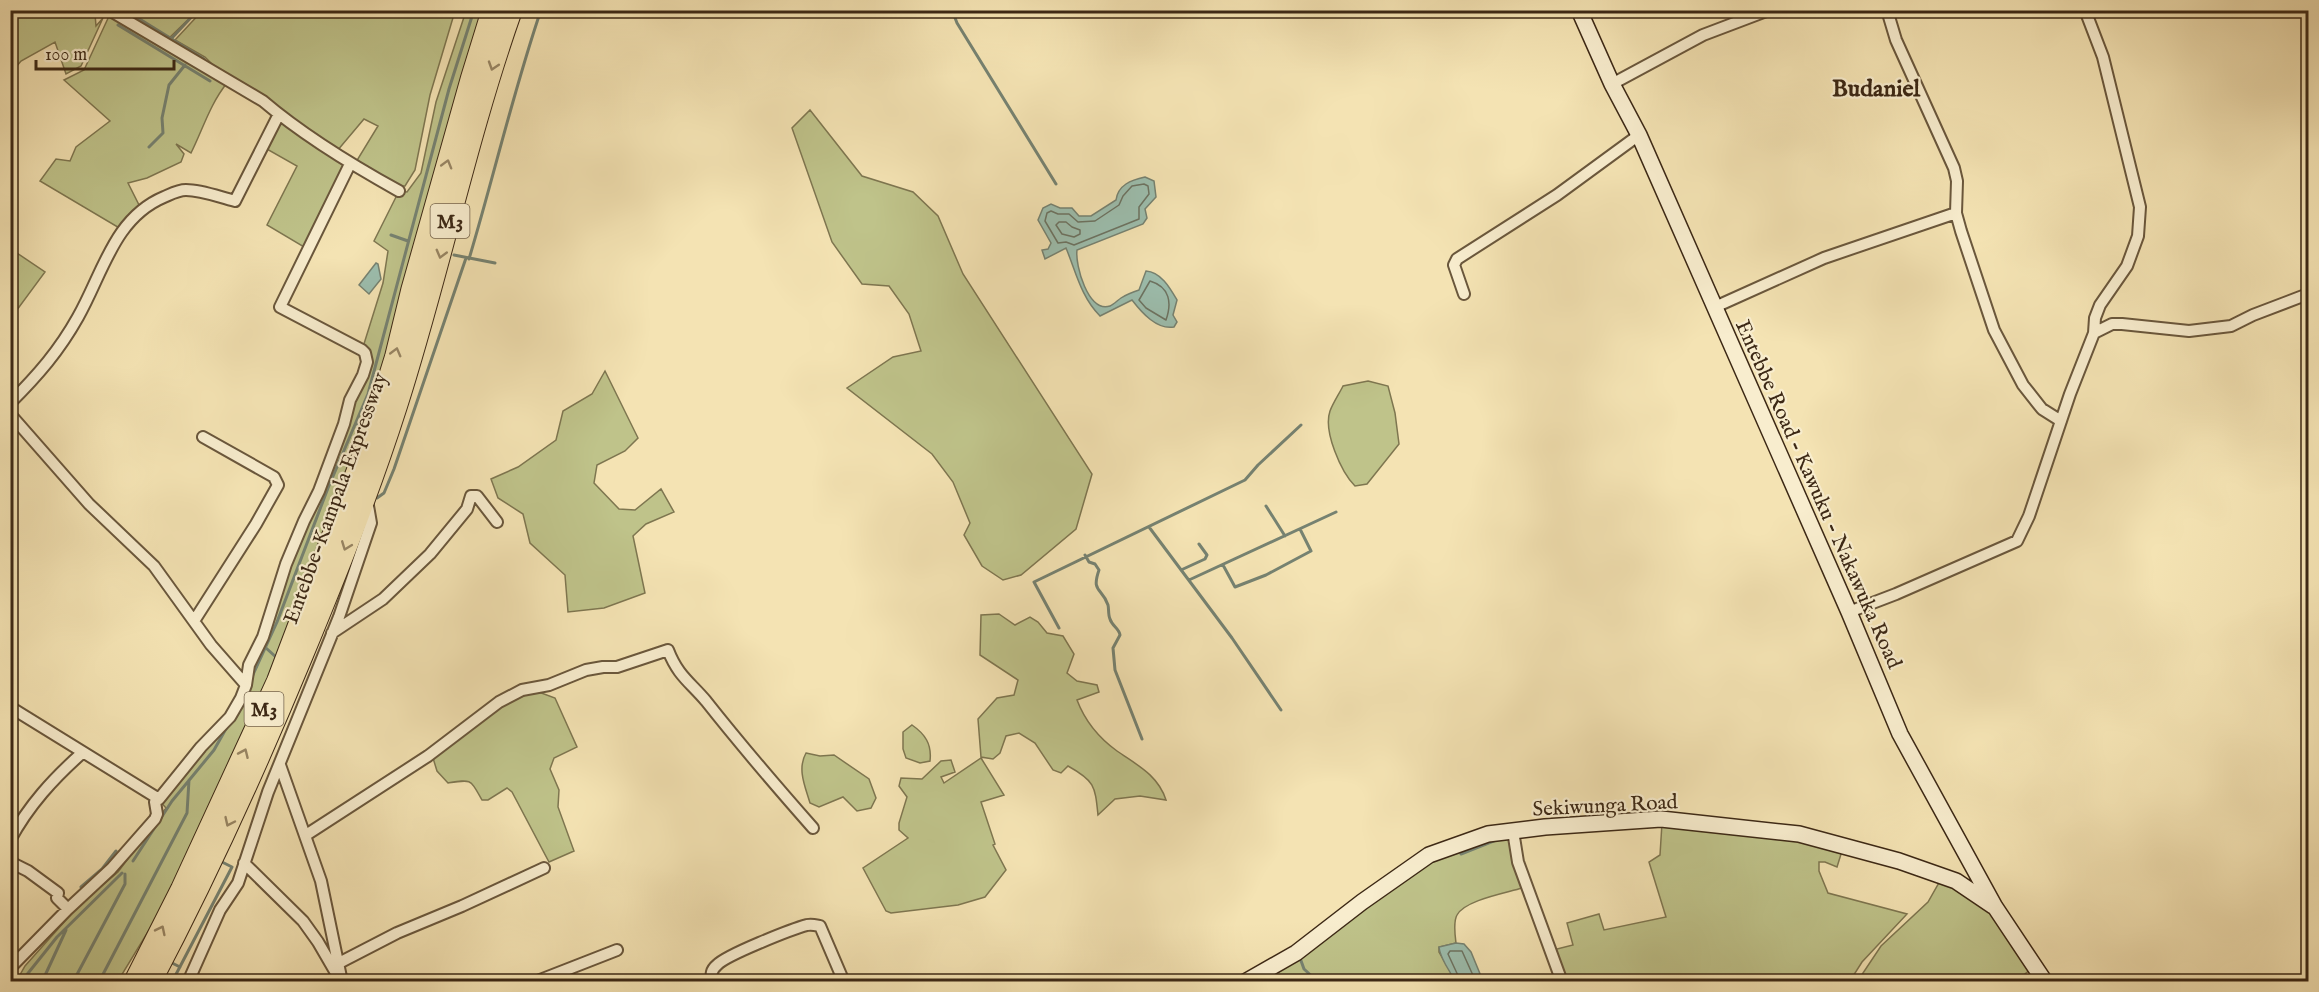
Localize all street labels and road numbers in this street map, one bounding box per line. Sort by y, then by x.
road number: M3 [430,204,470,238]
street label: Entebbe Road - Kawuku - Nakawuka Road [1728,316,1907,674]
street label: Entebbe-Kampala Expressway [278,368,395,628]
road number: M3 [244,692,284,726]
street label: Sekiwunga Road [1532,789,1679,824]

